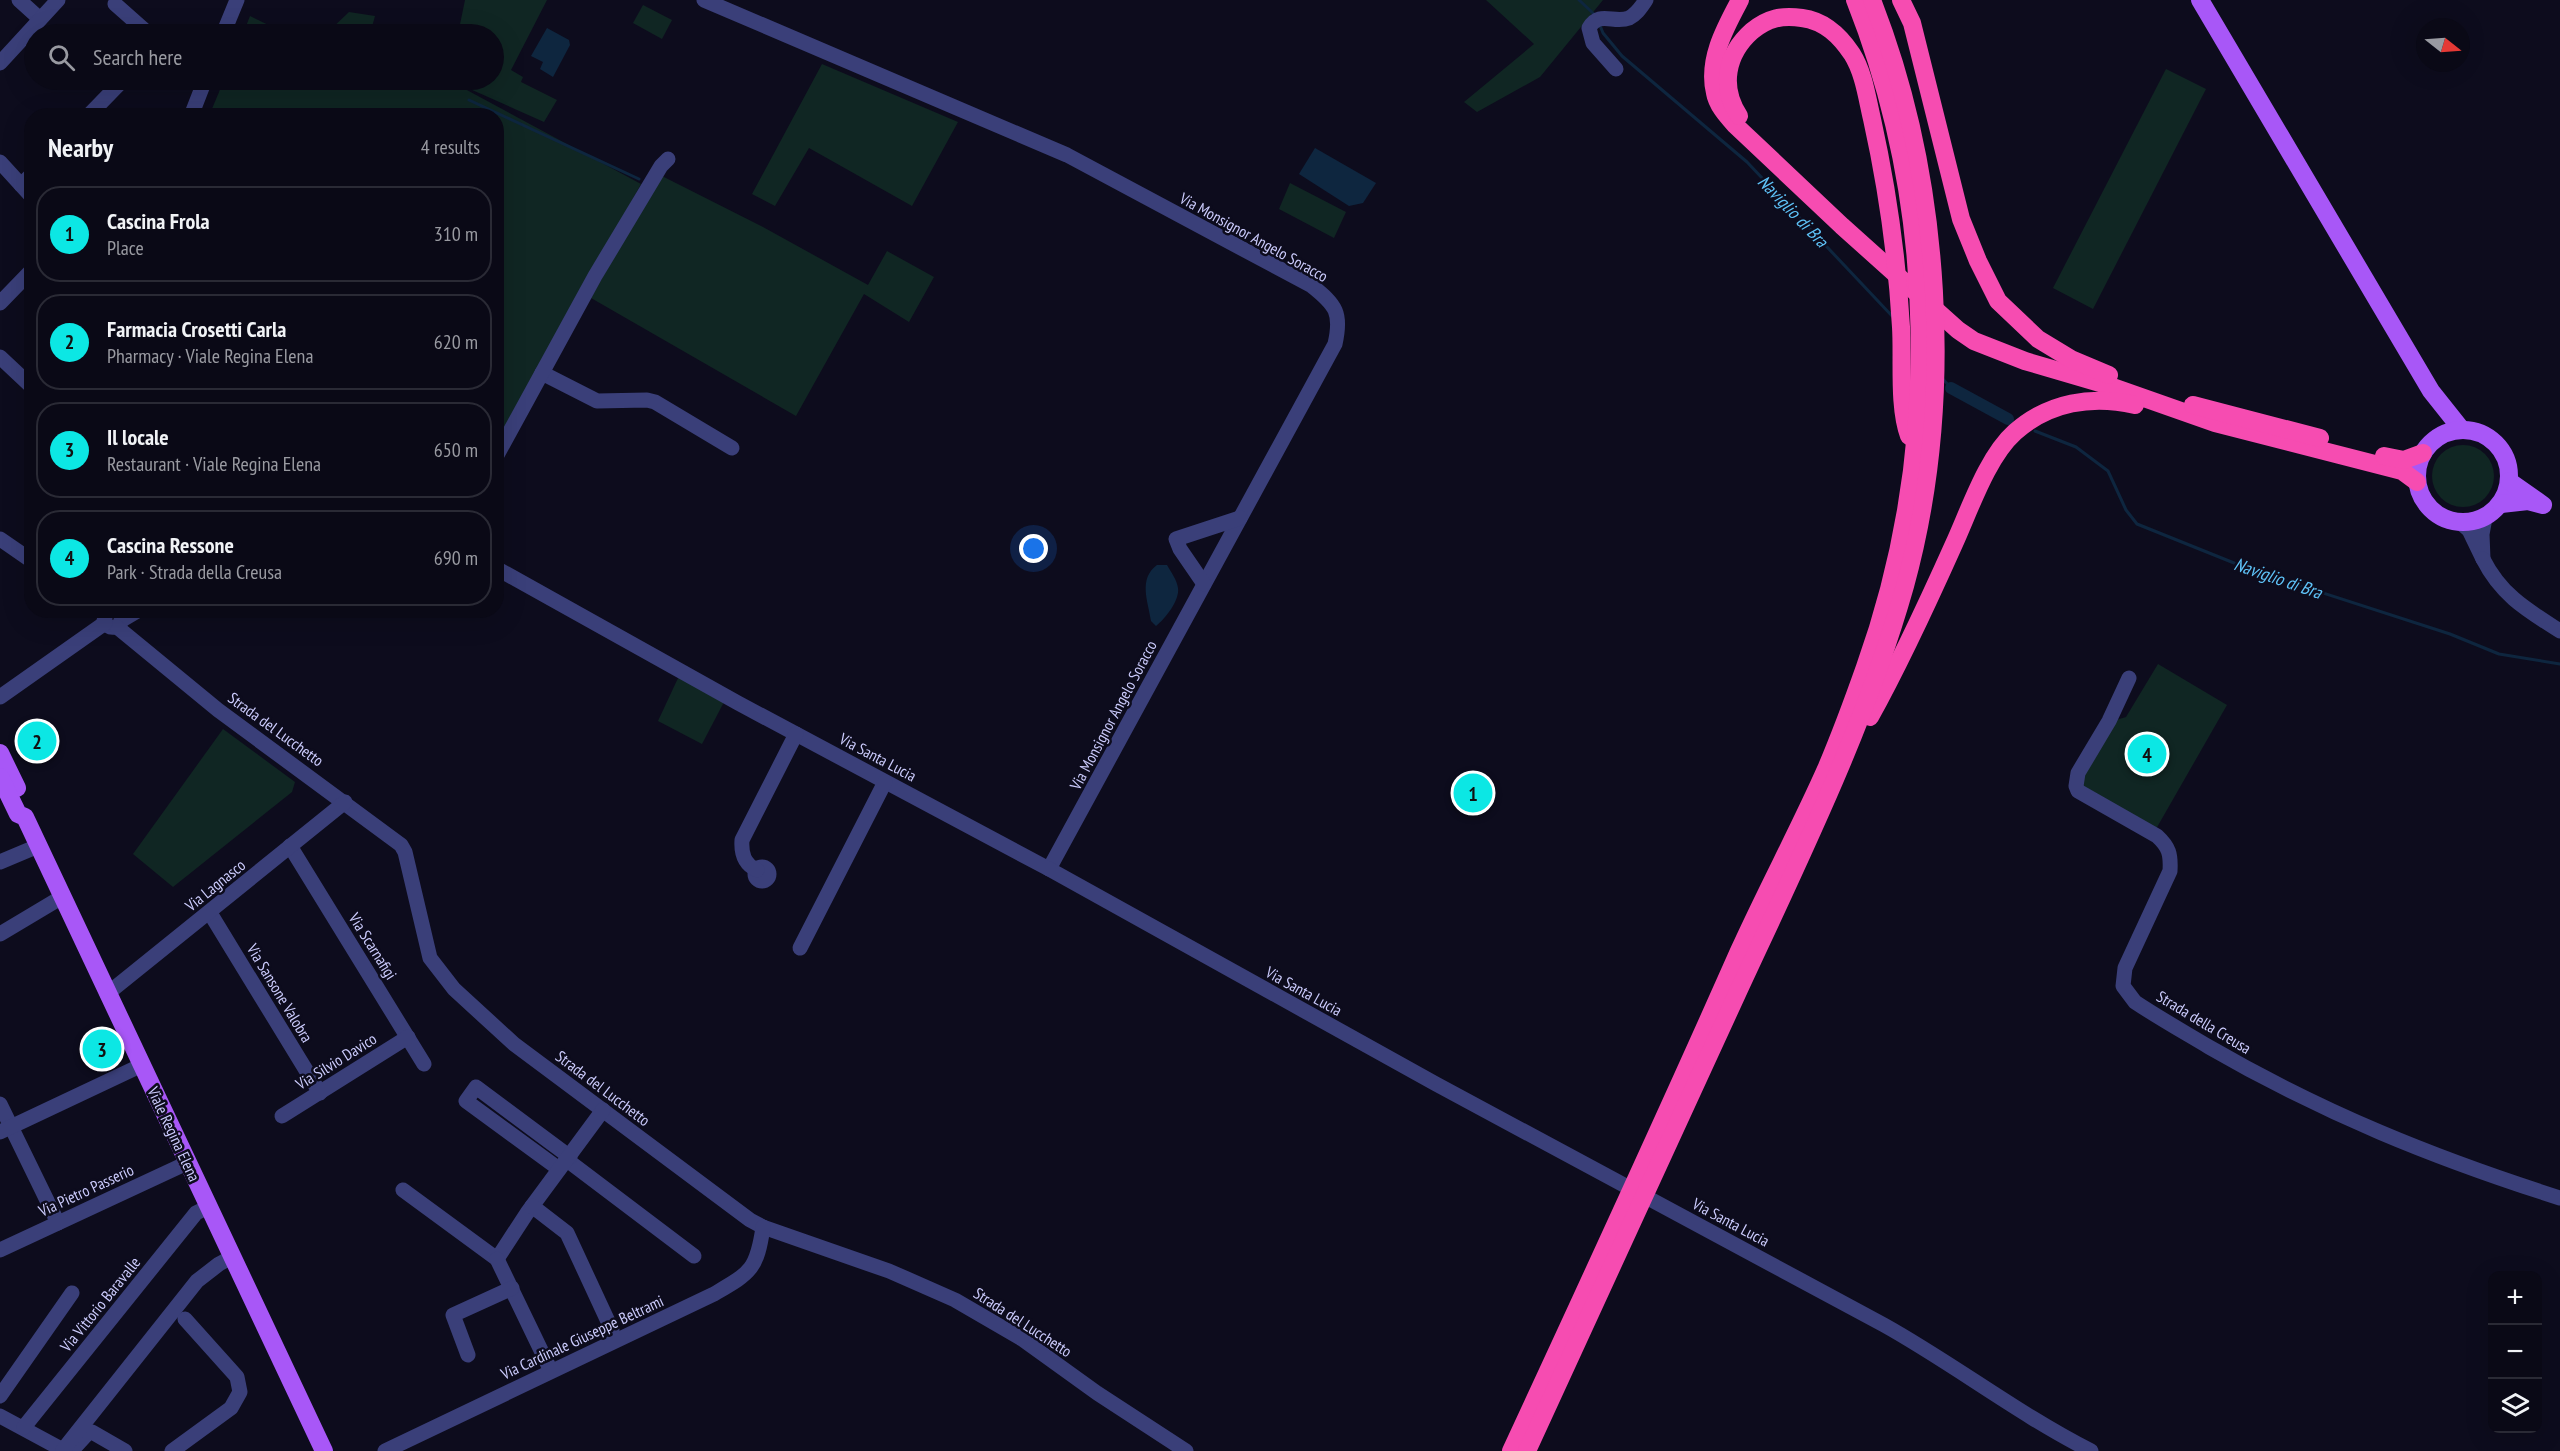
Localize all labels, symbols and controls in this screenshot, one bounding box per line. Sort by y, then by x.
north arrow [2416,18,2470,72]
search box [24,24,504,90]
icon: search [45,41,78,74]
text: Search here [93,43,182,71]
text: Nearby [48,131,113,164]
text: 4 results [421,134,480,160]
water label: Naviglio di Bra [1753,170,1834,252]
street label: Via Monsignor Angelo Soracco [1176,187,1332,286]
text: Cascina Frola [107,207,210,235]
text: 1 [65,221,74,247]
text: 310 m [434,221,478,247]
text: Place [107,235,144,261]
text: Farmacia Crosetti Carla [107,315,286,343]
text: 2 [65,329,74,355]
text: 620 m [434,329,478,355]
text: Pharmacy · Viale Regina Elena [107,343,313,369]
text: Il locale [107,423,169,451]
text: 3 [65,437,74,463]
text: 650 m [434,437,478,463]
text: Restaurant · Viale Regina Elena [107,451,321,477]
text: Cascina Ressone [107,531,234,559]
your location [1019,534,1048,563]
text: 4 [65,545,74,571]
text: 690 m [434,545,478,571]
water label: Naviglio di Bra [2231,552,2326,604]
text: Park · Strada della Creusa [107,559,282,585]
street label: Via Monsignor Angelo Soracco [1065,637,1161,794]
street label: Strada del Lucchetto [224,688,328,770]
pin: 2 [18,718,57,764]
street label: Via Santa Lucia [835,728,920,786]
pin: 4 [2128,732,2166,777]
pin: 1 [1454,770,1492,816]
street label: Via Lagnasco [180,855,249,916]
street label: Via Scarnafigi [344,908,401,983]
street label: Via Sansone Valobra [242,939,317,1046]
street label: Via Santa Lucia [1262,961,1346,1020]
street label: Strada della Creusa [2153,986,2255,1058]
pin: 3 [82,1026,122,1072]
street label: Via Silvio Davico [291,1028,380,1094]
street label: Strada del Lucchetto [552,1046,654,1130]
street label: Viale Regina Elena [143,1082,205,1185]
street label: Via Pietro Passerio [34,1159,137,1221]
street label: Via Santa Lucia [1688,1193,1773,1251]
street label: Via Vittorio Baravalle [55,1253,144,1356]
map controls [2488,1271,2542,1433]
button: + [2488,1271,2542,1325]
street label: Strada del Lucchetto [970,1283,1076,1361]
street label: Via Cardinale Giuseppe Beltrami [497,1290,667,1384]
button: − [2488,1325,2542,1379]
button: layers [2488,1379,2542,1433]

